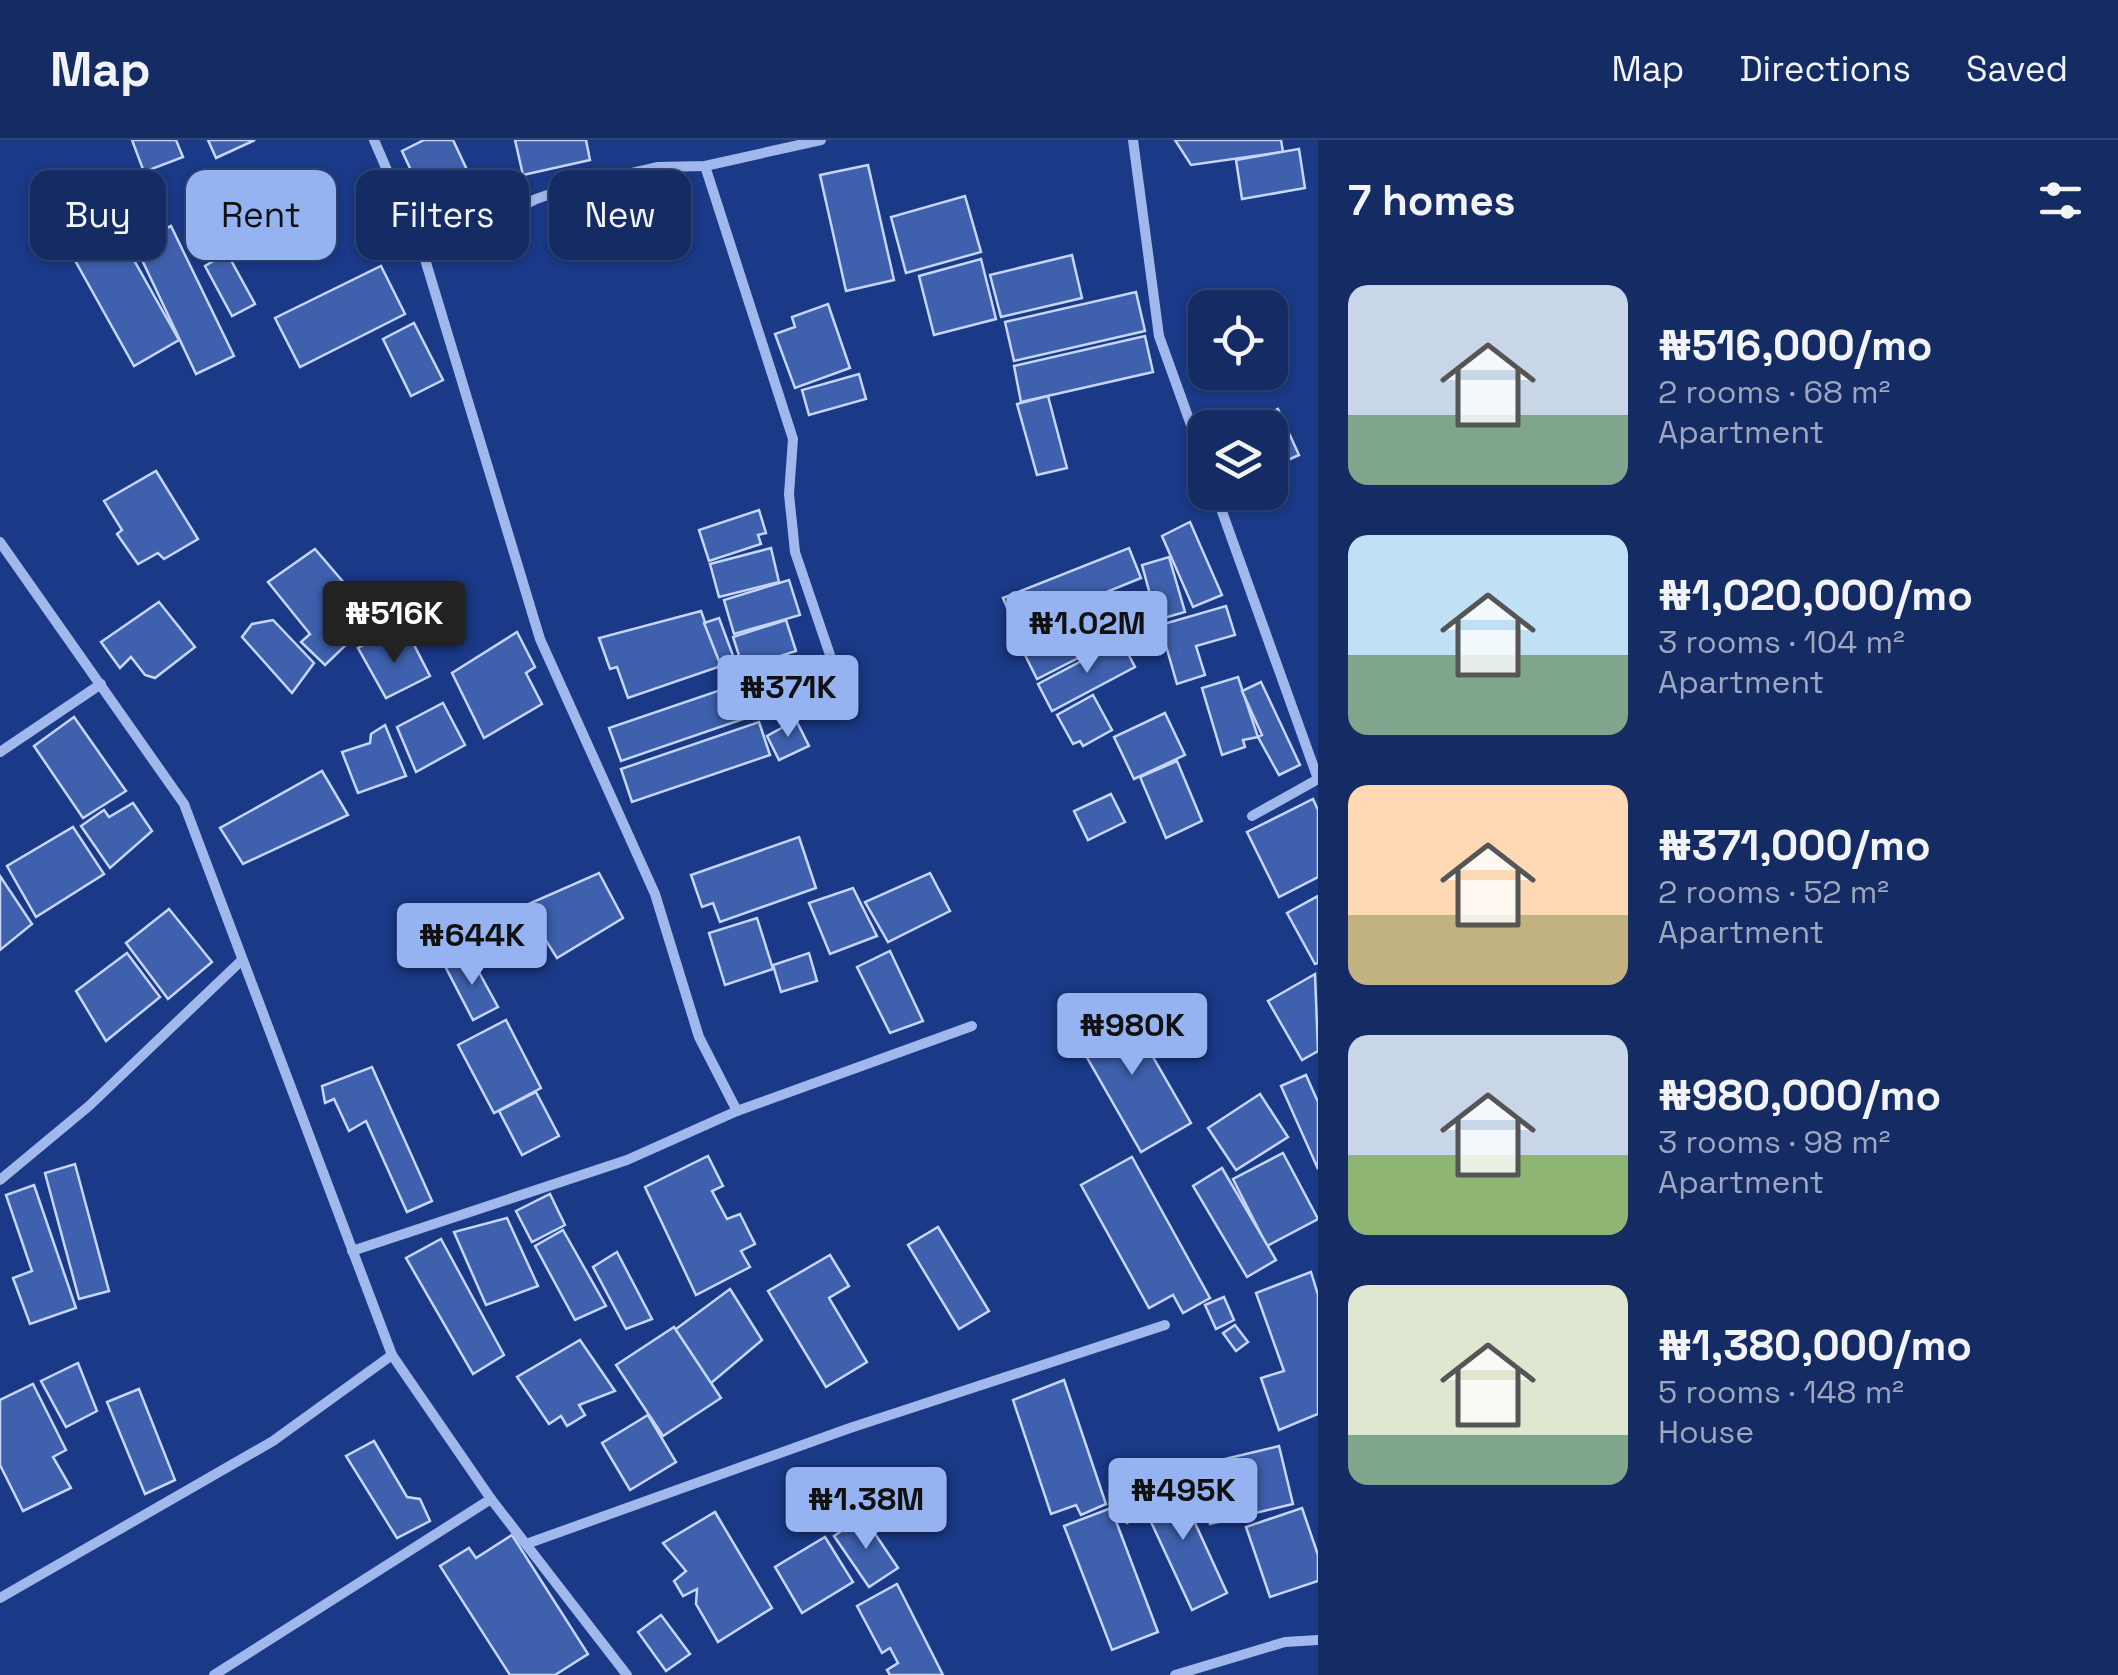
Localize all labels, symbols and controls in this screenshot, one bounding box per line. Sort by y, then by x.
text: Map [50,39,151,100]
text: Map [1611,47,1684,91]
text: Directions [1739,47,1911,91]
text: Saved [1966,47,2068,91]
chip: Buy [30,170,166,260]
chip: Rent [186,170,336,260]
chip: Filters [356,170,529,260]
chip: New [549,170,691,260]
icon: filters [2033,173,2088,228]
text: 7 homes [1348,174,1516,227]
map controls [1188,290,1288,510]
button: locate [1188,290,1288,390]
text: ₦516,000/mo [1658,319,1933,372]
icon: home [1428,325,1548,445]
text: 2 rooms · 68 m² [1658,372,1890,412]
button: layers [1188,410,1288,510]
text: Apartment [1658,412,1824,452]
text: ₦1,020,000/mo [1658,569,1973,622]
icon: home [1428,575,1548,695]
pin: ₦516K [324,581,464,666]
pin: ₦1.02M [1006,591,1168,676]
text: ₦516K [345,593,443,633]
text: ₦1.02M [1028,603,1146,643]
text: 3 rooms · 104 m² [1658,622,1905,662]
pin: ₦371K [718,655,858,740]
text: Apartment [1658,662,1824,702]
text: ₦371K [739,667,837,707]
text: ₦371,000/mo [1658,819,1931,872]
icon: home [1428,825,1548,945]
text: 2 rooms · 52 m² [1658,872,1889,912]
pin: ₦644K [402,903,542,988]
text: Apartment [1658,912,1824,952]
text: ₦644K [419,915,525,955]
pin: ₦980K [1062,993,1202,1078]
text: ₦980K [1079,1005,1185,1045]
text: ₦980,000/mo [1658,1069,1941,1122]
icon: home [1428,1075,1548,1195]
text: 3 rooms · 98 m² [1658,1122,1890,1162]
text: Apartment [1658,1162,1824,1202]
text: ₦1,380,000/mo [1658,1319,1972,1372]
icon: home [1428,1325,1548,1445]
text: 5 rooms · 148 m² [1658,1372,1904,1412]
text: House [1658,1412,1754,1452]
pin: ₦495K [1113,1458,1253,1543]
pin: ₦1.38M [785,1467,947,1552]
text: ₦495K [1130,1470,1236,1510]
text: ₦1.38M [808,1479,924,1519]

